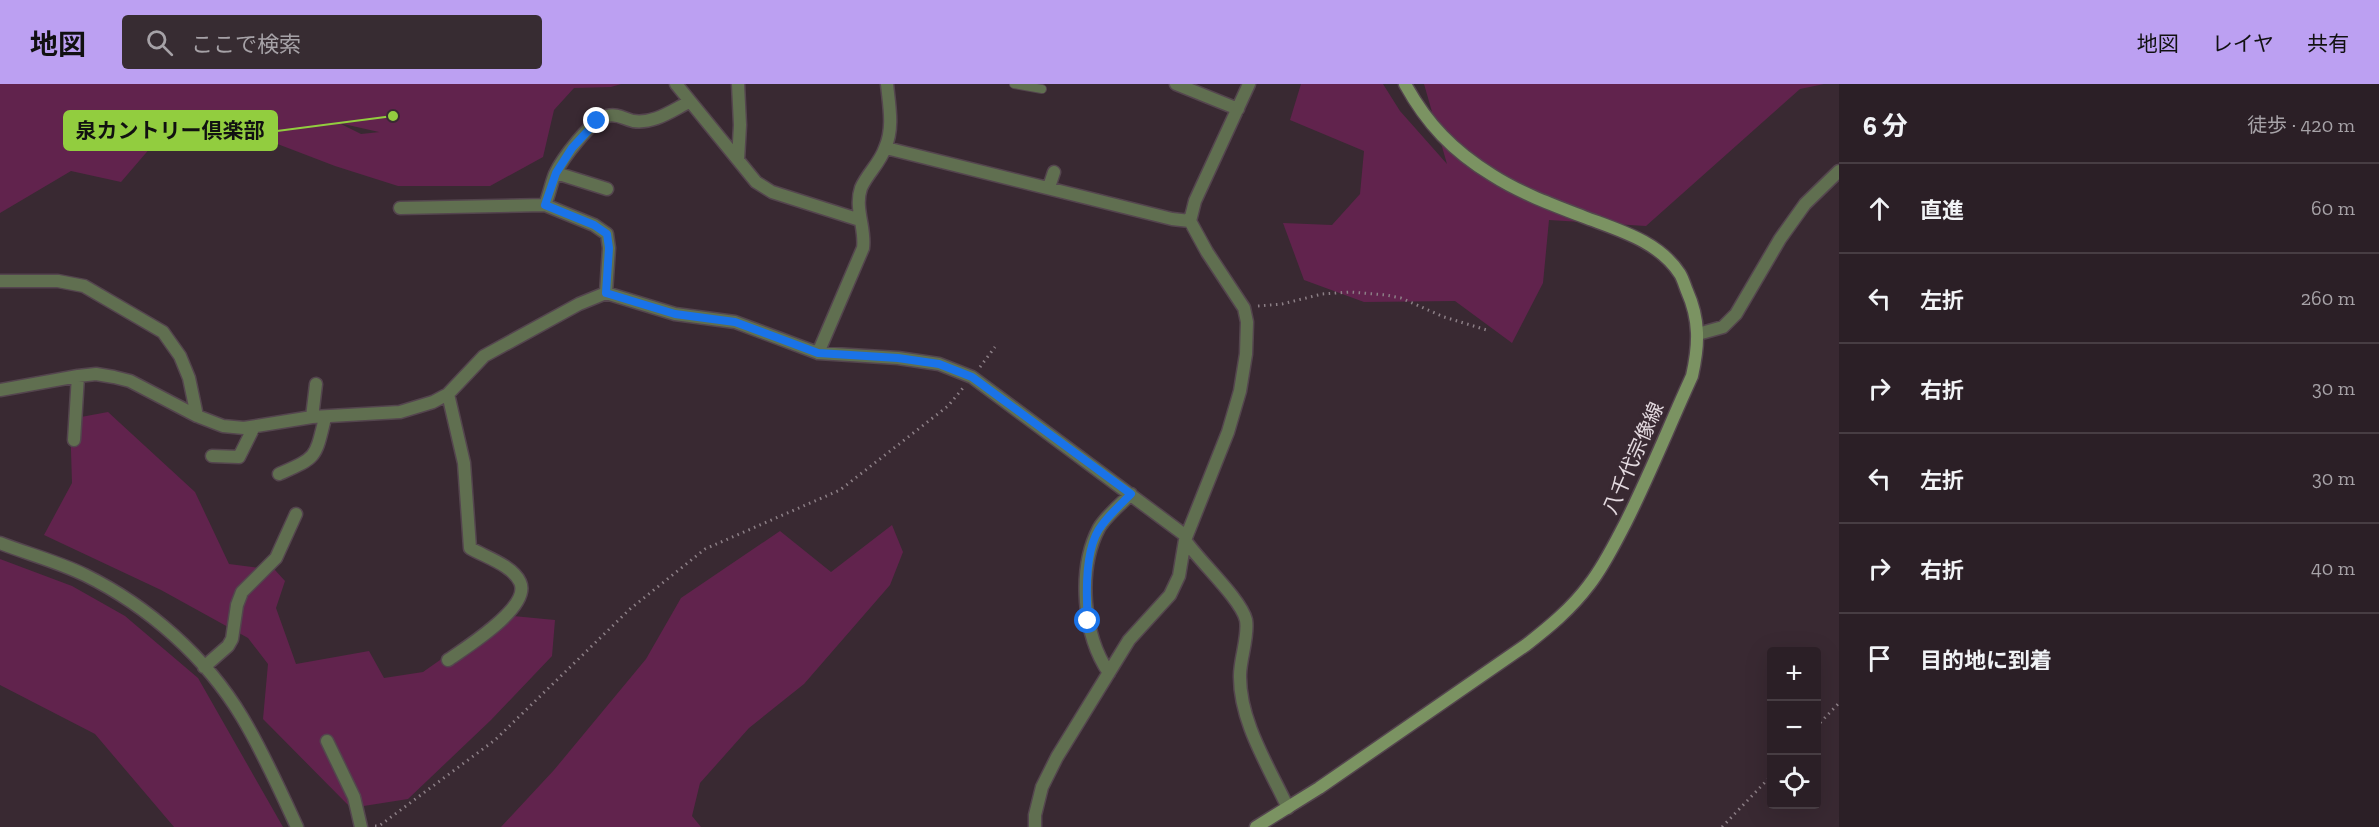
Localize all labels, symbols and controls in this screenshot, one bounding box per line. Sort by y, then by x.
search box [122,15,542,69]
icon: search [143,26,176,59]
text: 地図 [30,28,86,61]
text: ここで検索 [191,31,301,58]
text: 地図 [2137,31,2179,56]
text: レイヤ [2212,31,2274,56]
text: 共有 [2307,31,2349,56]
route end [583,107,609,133]
text: 6 分 [1863,110,1908,142]
callout: 泉カントリー倶楽部 [64,111,277,150]
text: 徒歩 · 420 m [2247,113,2355,137]
text: 泉カントリー倶楽部 [76,118,265,143]
icon: ahead [1863,192,1896,225]
text: 60 m [2311,196,2355,220]
text: 直進 [1920,197,1964,224]
icon: left [1863,282,1896,315]
text: 260 m [2301,286,2355,310]
text: 左折 [1920,287,1964,314]
icon: right [1863,372,1896,405]
text: 30 m [2312,376,2355,400]
text: 右折 [1920,377,1964,404]
street label: 八千代宗像線 [1598,398,1668,518]
icon: left [1863,462,1896,495]
text: 30 m [2312,466,2355,490]
text: 左折 [1920,467,1964,494]
icon: right [1863,552,1896,585]
text: 40 m [2311,556,2355,580]
text: 右折 [1920,557,1964,584]
route start [1074,607,1100,633]
icon: arrive [1863,642,1896,675]
map controls [1767,647,1821,809]
button: + [1767,647,1821,701]
text: 目的地に到着 [1920,647,2052,674]
button: − [1767,701,1821,755]
button: locate [1767,755,1821,809]

